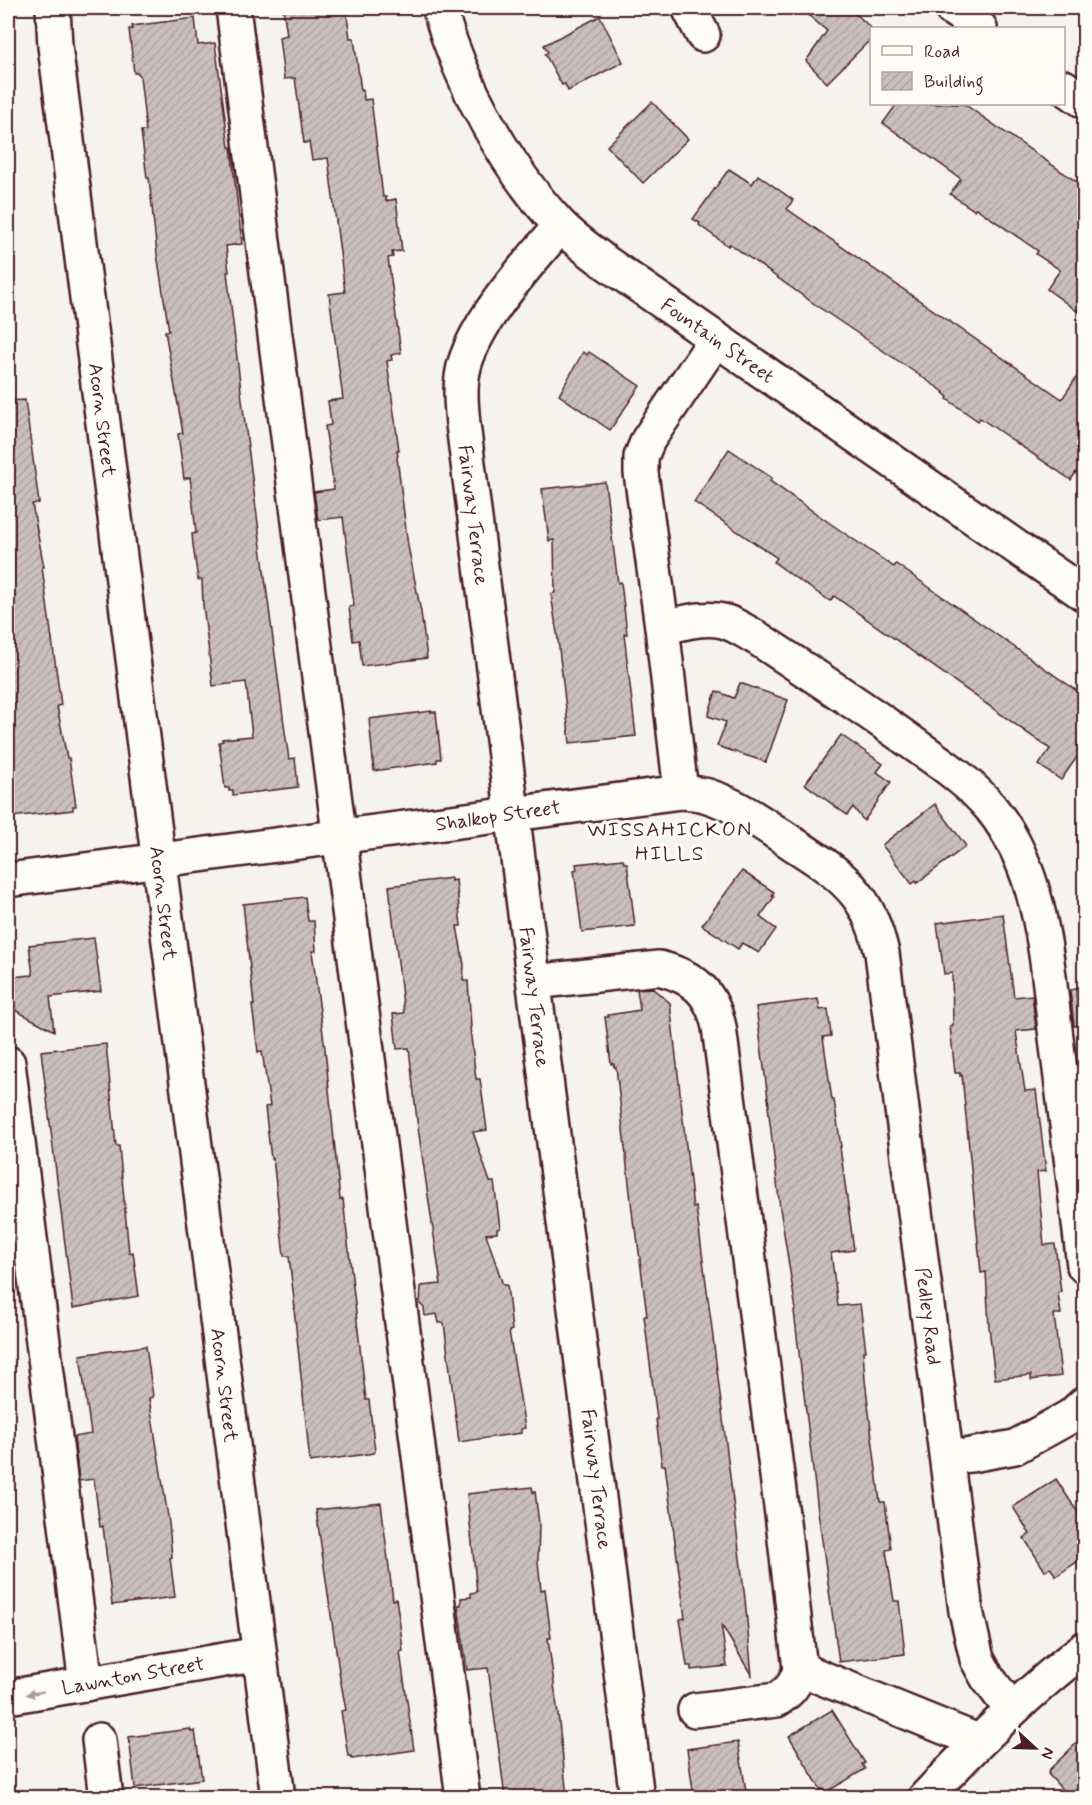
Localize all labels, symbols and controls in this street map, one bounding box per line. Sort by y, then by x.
legend [870,27,1065,105]
text: Road [924,40,960,64]
text: Building [924,70,984,96]
street label: Fountain Street [655,292,779,390]
street label: Acorn Street [81,362,122,479]
street label: Fairway Terrace [451,443,495,587]
street label: Shalkop Street [434,794,562,839]
district label: WISSAHICKON HILLS [587,816,753,868]
street label: Acorn Street [142,845,183,962]
street label: Fairway Terrace [512,925,556,1069]
street label: Pedley Road [908,1266,947,1367]
street label: Acorn Street [203,1327,244,1444]
street label: Fairway Terrace [574,1407,618,1551]
street label: Lawnton Street [60,1651,207,1702]
one-way arrow [26,1688,45,1697]
north arrow [1005,1718,1065,1778]
text: N [1036,1744,1059,1762]

